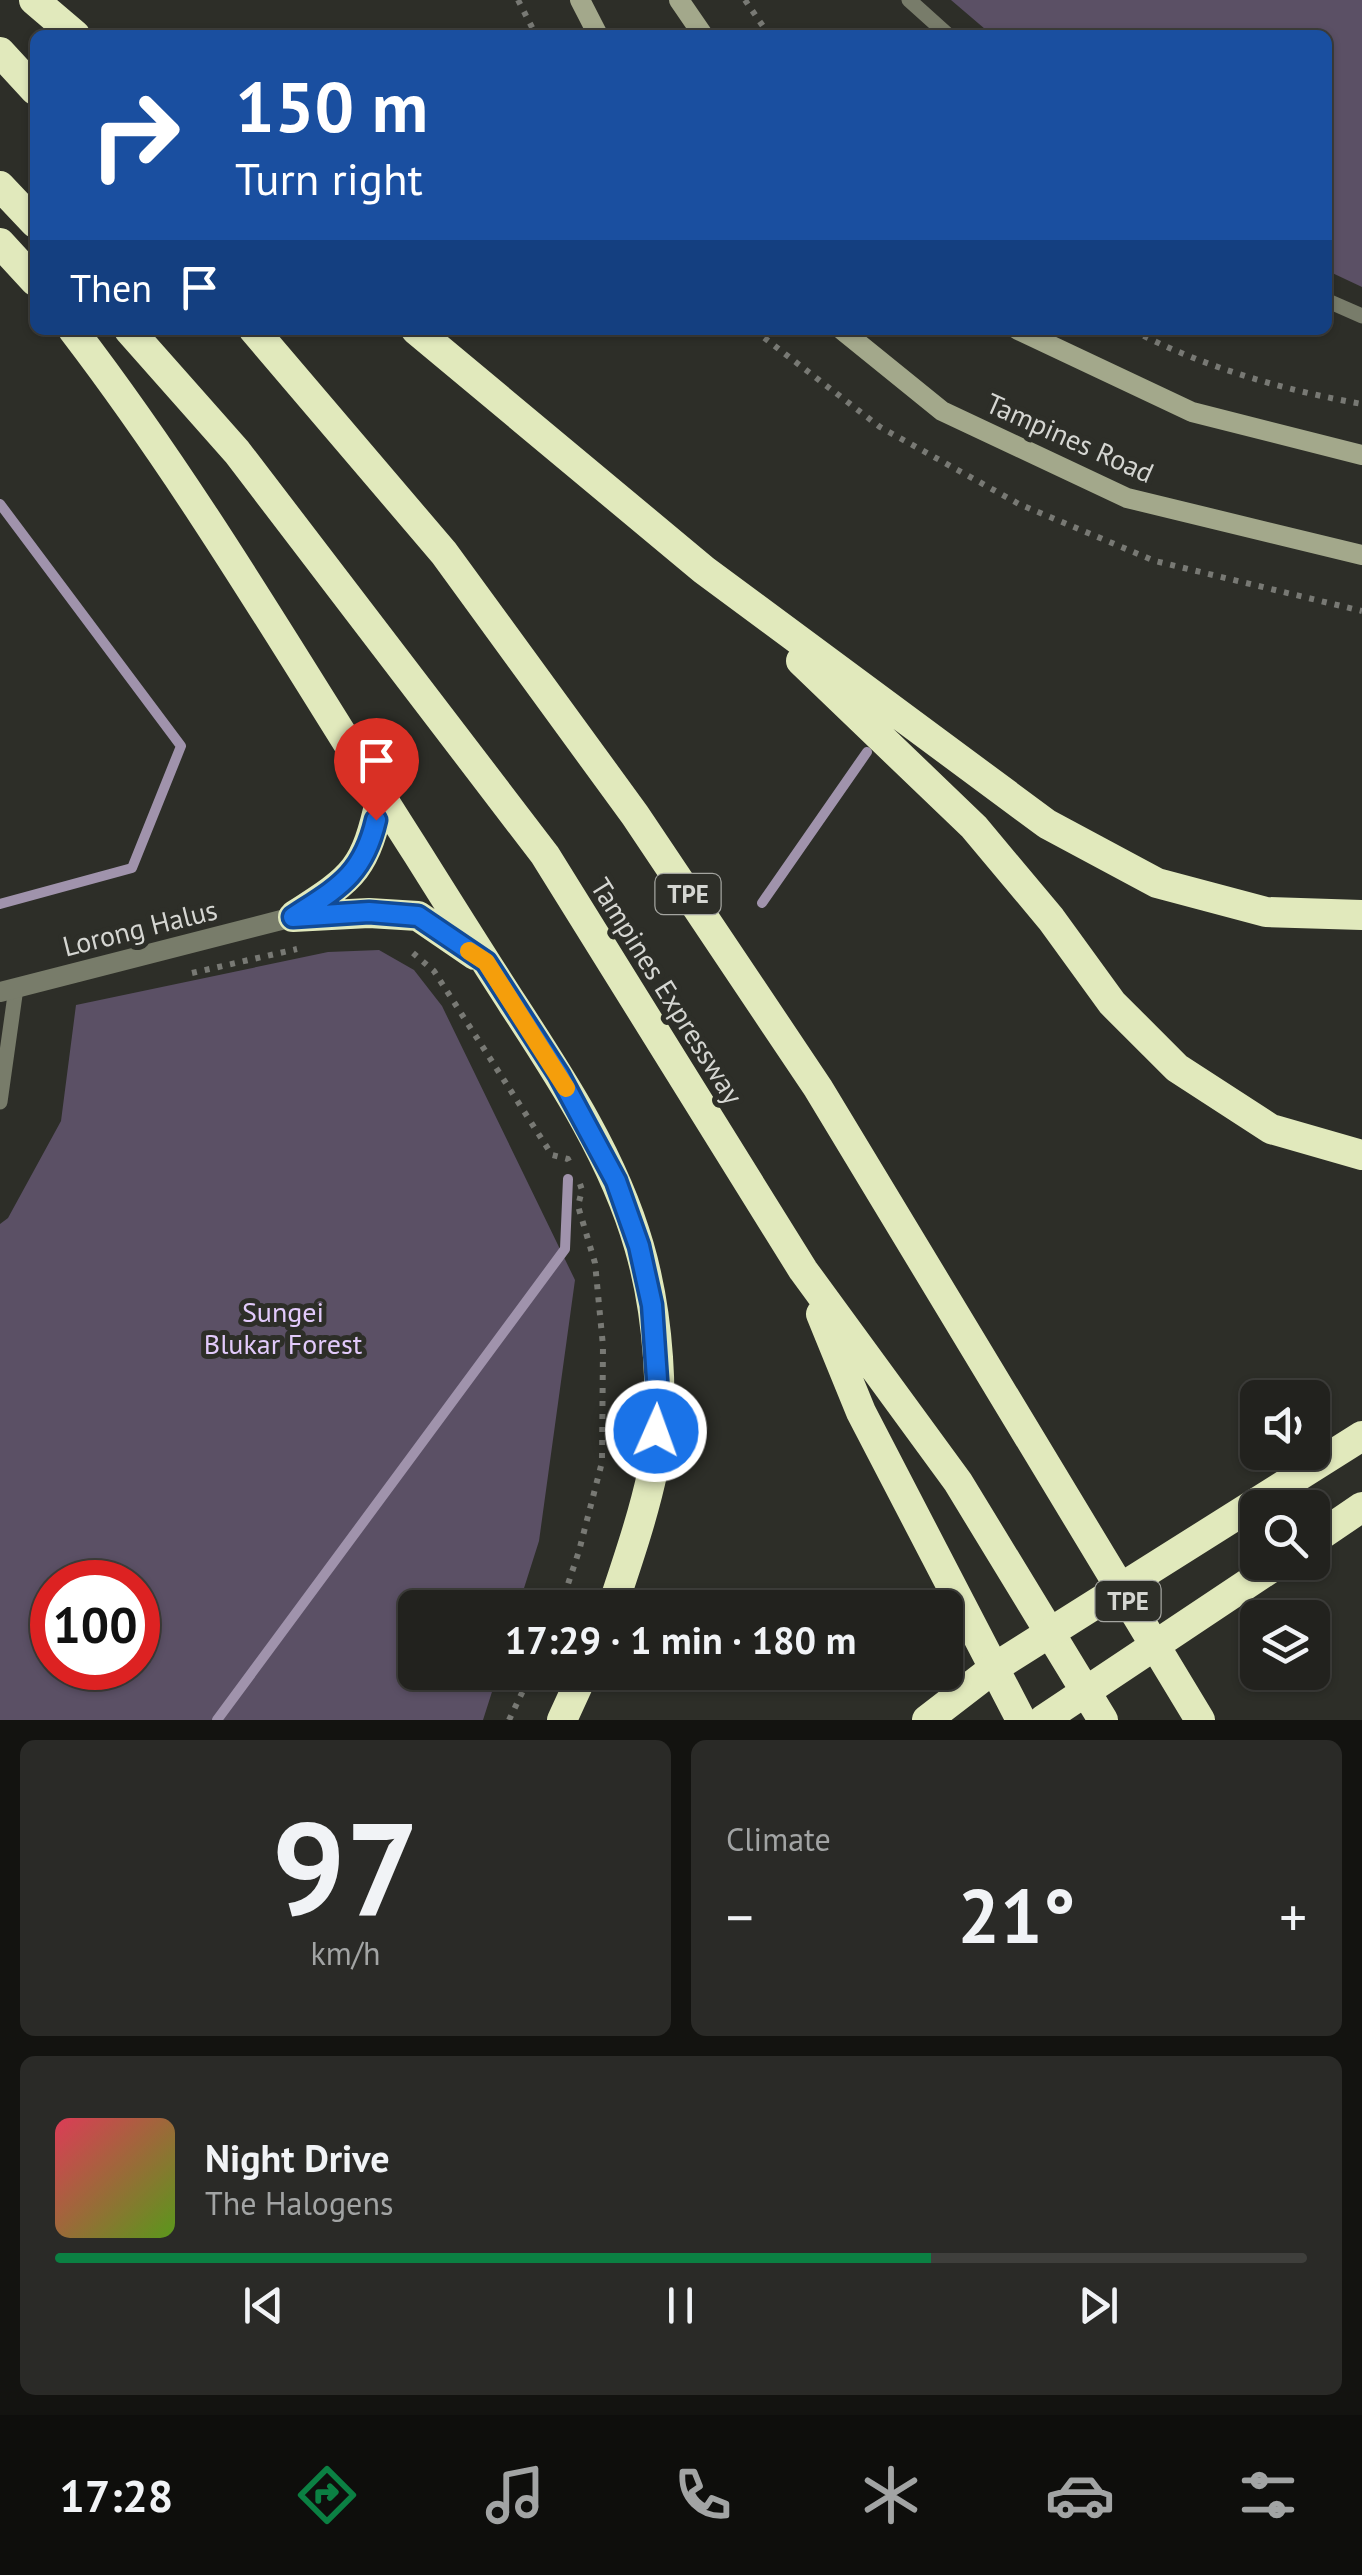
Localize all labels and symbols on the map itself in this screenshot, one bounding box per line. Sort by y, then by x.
street label: Tampines Road [980,384,1160,491]
pin [334,718,419,821]
street label: Tampines Expressway [583,871,752,1111]
road number: TPE [656,874,720,914]
street label: Lorong Halus [59,890,221,965]
park label: Sungei Blukar Forest [204,1293,363,1362]
position arrow [604,1379,708,1483]
speed limit sign: 100 [30,1560,160,1690]
road number: TPE [1096,1581,1160,1621]

